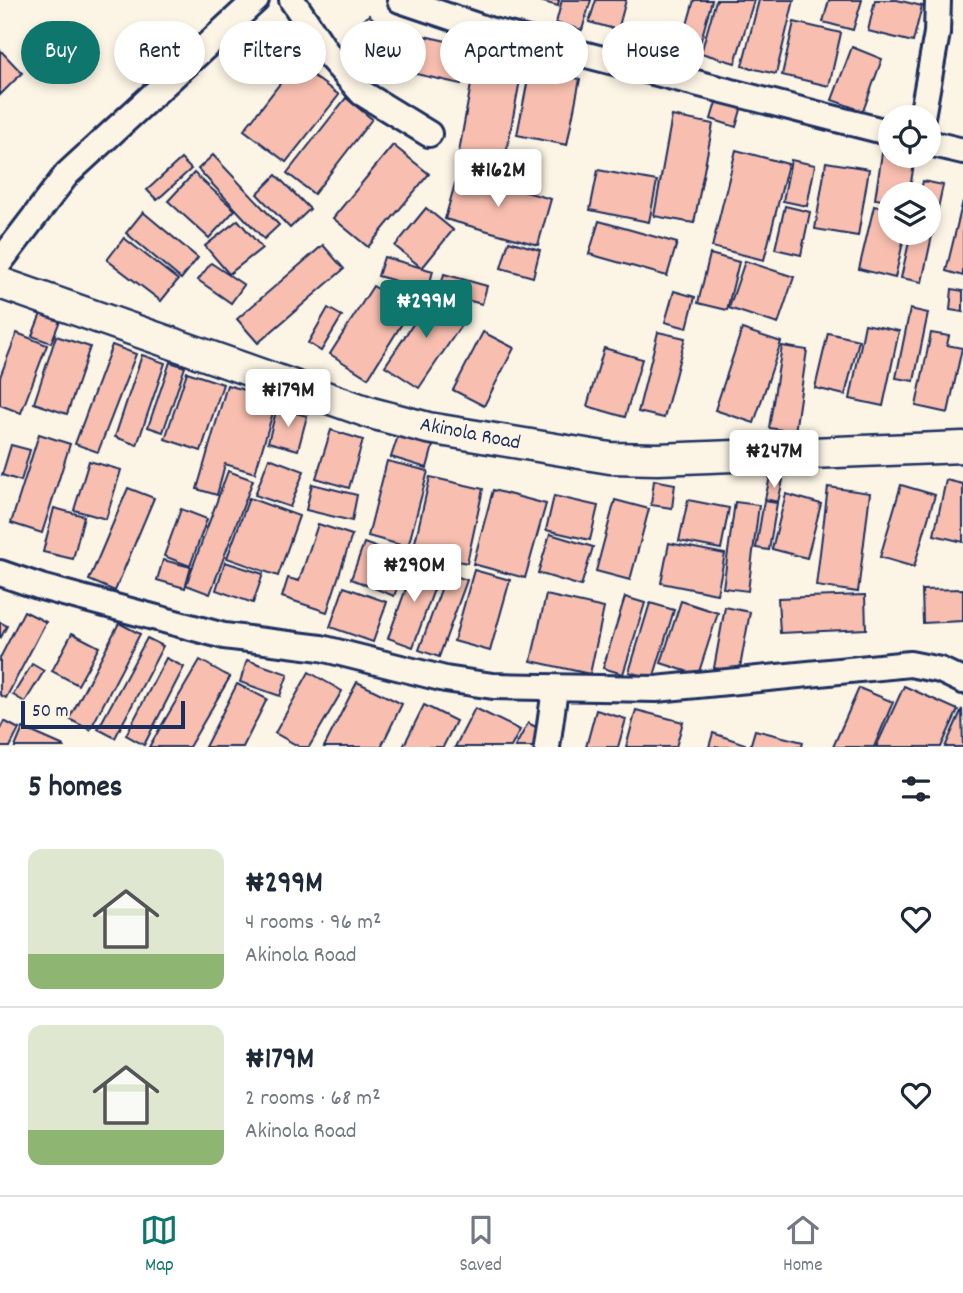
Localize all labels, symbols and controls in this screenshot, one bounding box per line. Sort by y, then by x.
chip: Buy [21,21,100,84]
chip: Rent [114,21,205,84]
chip: Filters [219,21,326,84]
chip: New [340,21,426,84]
chip: Apartment [440,21,588,84]
chip: House [602,21,704,84]
map controls [878,105,941,245]
button: locate [878,105,941,168]
pin: ₦162M [449,150,547,209]
text: ₦162M [471,155,525,188]
button: layers [878,182,941,245]
pin: ₦299M [377,280,475,340]
text: ₦299M [396,286,456,319]
pin: ₦179M [239,370,337,429]
text: ₦179M [262,375,315,408]
street label: Akinola Road [417,411,523,459]
pin: ₦247M [725,430,823,490]
text: ₦247M [745,436,803,469]
pin: ₦290M [365,544,463,604]
text: ₦290M [383,550,445,583]
scale bar [21,698,186,730]
text: 50 m [32,699,69,726]
text: 5 homes [28,768,122,811]
icon: filters [897,770,935,808]
text: ₦299M [245,864,323,907]
icon: home [84,877,168,961]
icon: heart [897,900,935,938]
text: 4 rooms · 96 m² [245,907,381,940]
text: Akinola Road [245,940,357,973]
text: ₦179M [245,1040,314,1083]
icon: home [84,1053,168,1137]
icon: heart [897,1076,935,1114]
text: 2 rooms · 68 m² [245,1083,381,1116]
text: Akinola Road [245,1116,357,1149]
tab: Map [140,1211,178,1280]
tab: Saved [459,1211,502,1280]
tab: Home [783,1211,823,1280]

